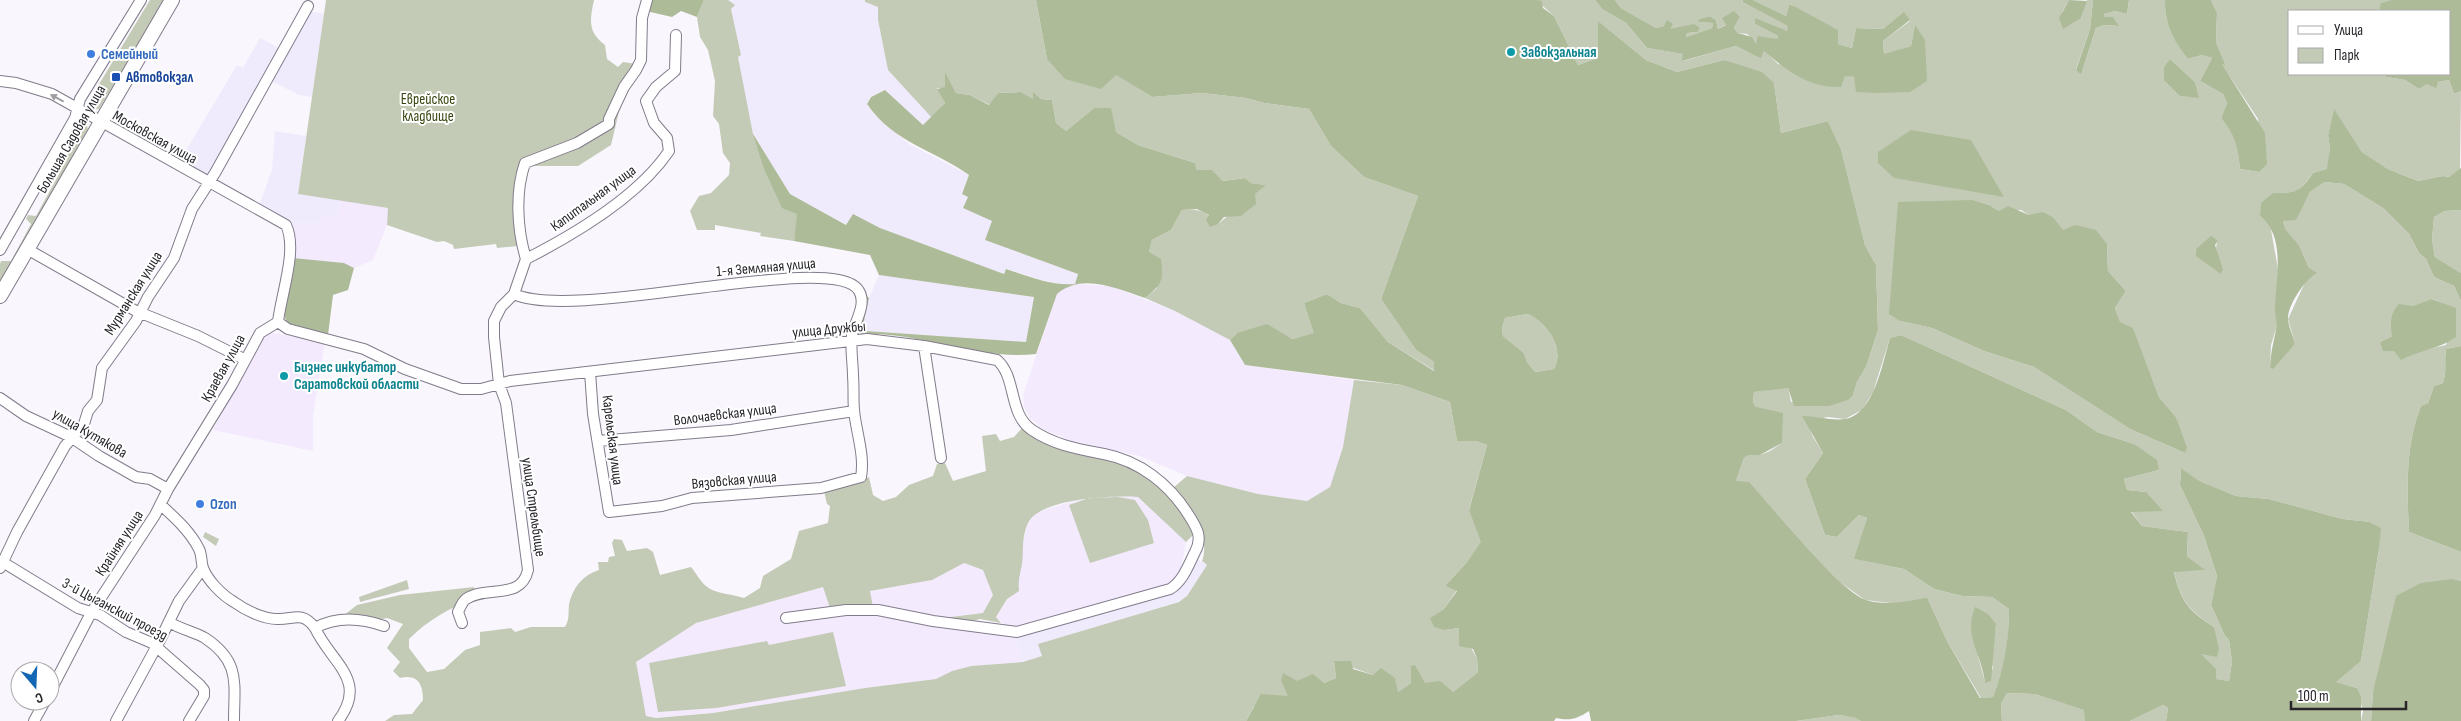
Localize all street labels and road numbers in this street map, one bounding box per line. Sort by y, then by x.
street label: Большая Садовая улица [33,81,110,197]
street label: Московская улица [109,106,201,169]
street label: Капитальная улица [547,161,640,236]
street label: Мурманская улица [100,248,167,339]
street label: 1-я Земляная улица [716,254,817,281]
street label: улица Дружбы [792,317,867,342]
street label: Краевая улица [197,331,250,405]
street label: Карельская улица [598,394,627,486]
street label: Волочаевская улица [673,399,778,430]
street label: улица Кутякова [49,404,131,463]
street label: улица Стрельбище [517,456,550,558]
street label: Вязовская улица [691,467,778,494]
street label: Крайняя улица [91,507,148,580]
street label: 3-й Цыганский проезд [59,574,171,645]

